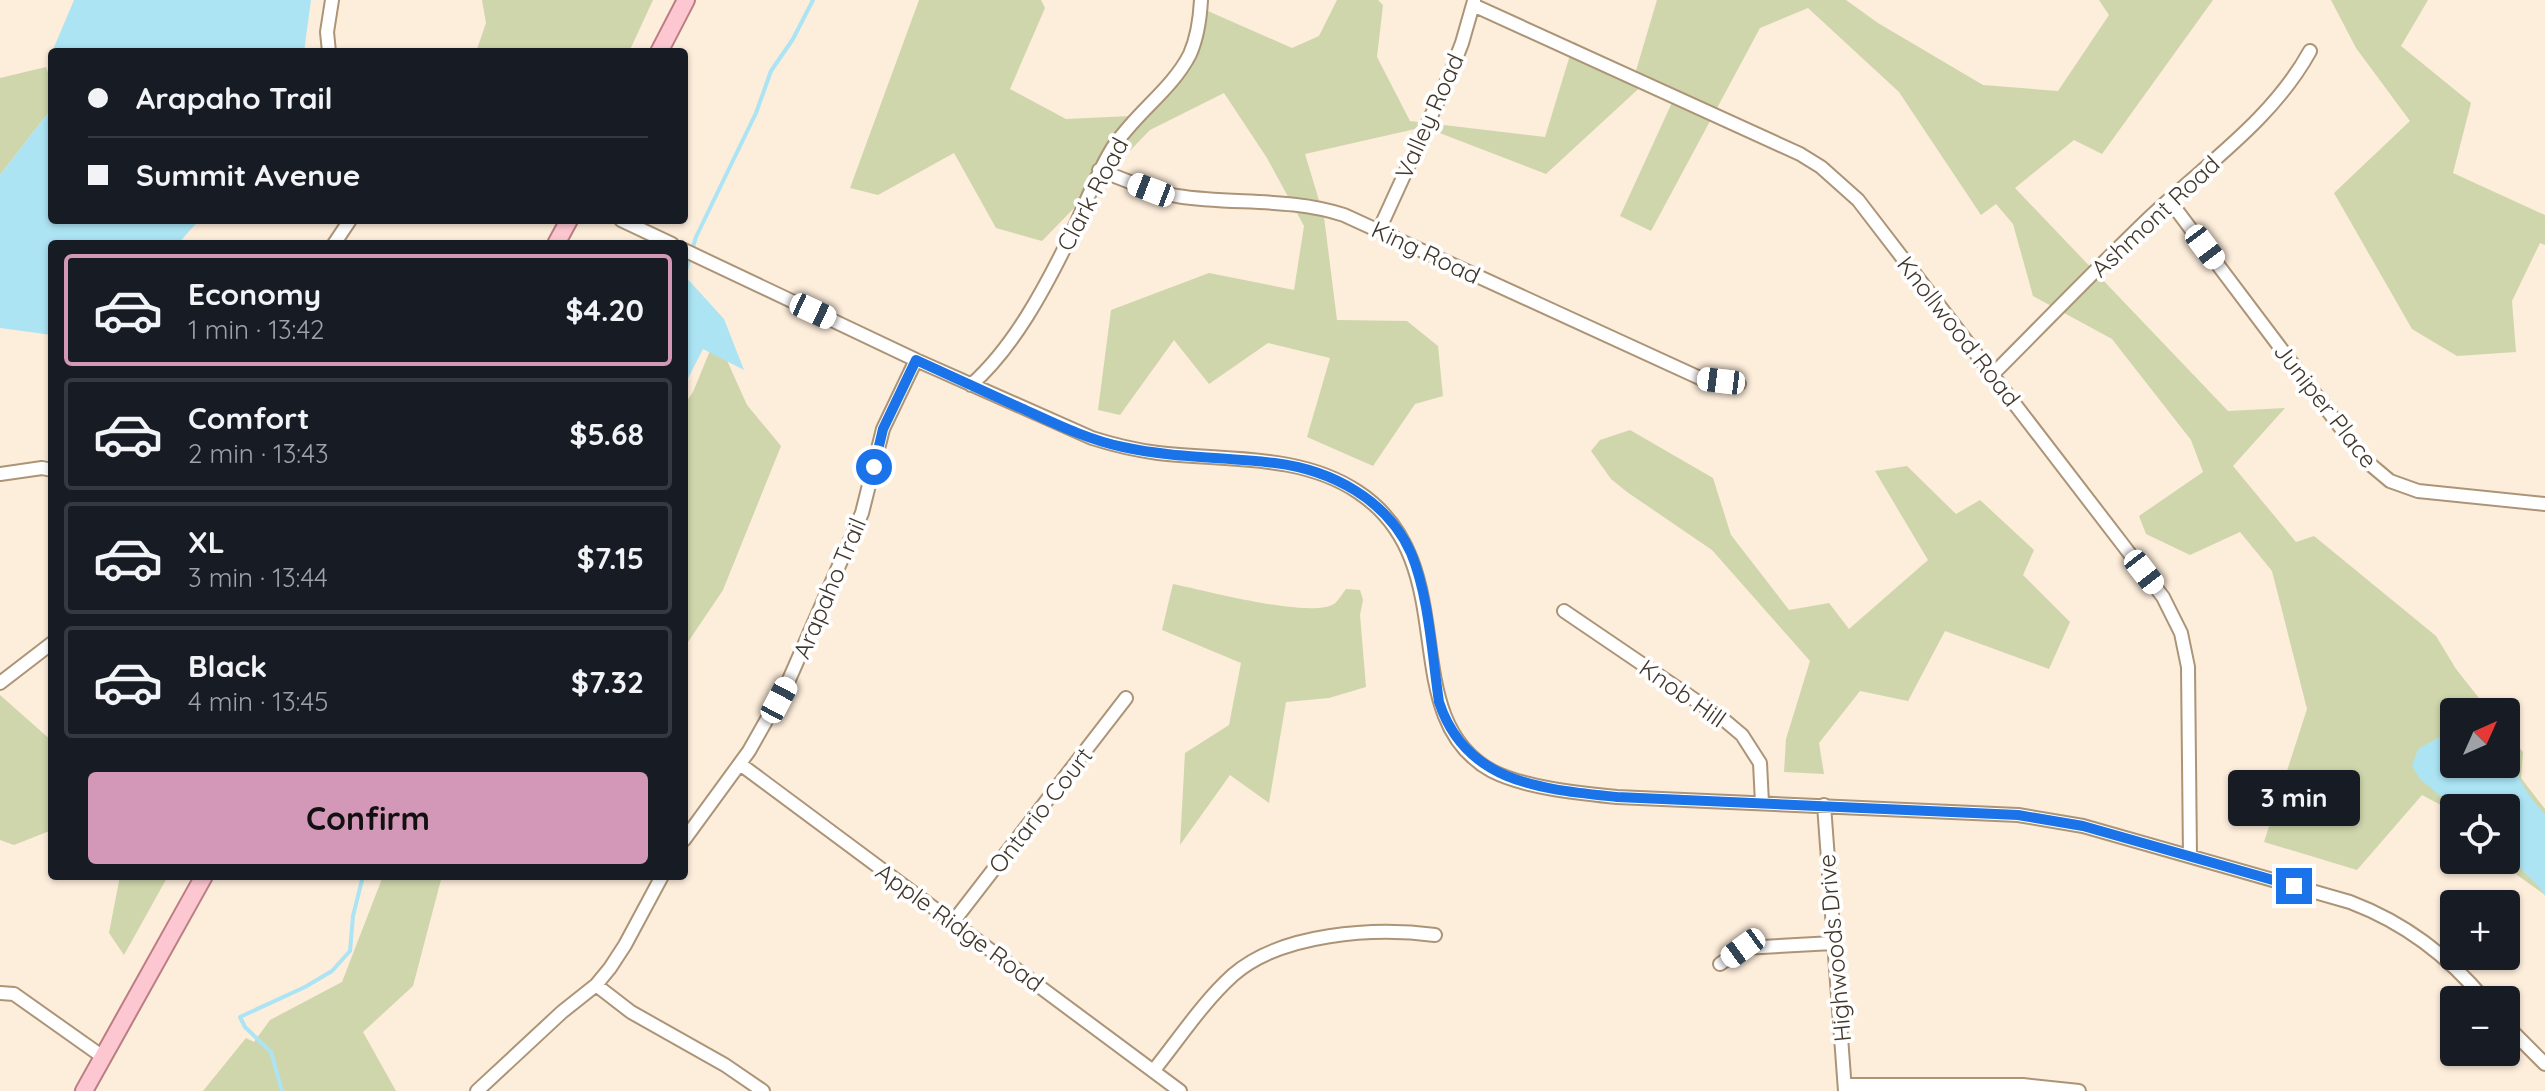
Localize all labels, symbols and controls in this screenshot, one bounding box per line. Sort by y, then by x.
street label: Valley Road [1388,49,1470,183]
text: Arapaho Trail [136,79,333,117]
street label: Clark Road [1050,132,1134,256]
street label: Ashmont Road [2084,149,2226,283]
text: Summit Avenue [136,156,361,194]
car [1124,170,1178,210]
street label: King Road [1367,214,1485,290]
car [2181,221,2229,273]
street label: Knollwood Road [1891,250,2027,412]
icon: car [92,274,164,346]
text: Economy [188,275,321,313]
car [786,290,840,332]
text: $4.20 [565,291,644,329]
text: 1 min · 13:42 [188,313,325,346]
street label: Juniper Place [2268,336,2384,474]
car [1696,366,1746,396]
icon: car [92,398,164,470]
text: Comfort [188,399,309,437]
text: $5.68 [570,415,644,453]
text: 2 min · 13:43 [188,437,329,470]
route start [856,449,892,485]
street label: Arapaho Trail [786,513,872,663]
icon: car [92,522,164,594]
text: XL [188,523,225,561]
text: $7.15 [577,539,644,577]
car [2120,546,2168,598]
text: 3 min · 13:44 [188,561,328,594]
icon: car [92,646,164,718]
text: Black [188,647,267,685]
street label: Knob Hill [1634,652,1732,734]
text: $7.32 [571,663,644,701]
car [757,673,801,727]
text: 4 min · 13:45 [188,685,329,718]
north arrow [2440,698,2520,778]
map controls [2440,698,2520,1066]
street label: Ontario Court [982,741,1098,879]
callout: 3 min [2228,770,2360,826]
button: Confirm [88,772,648,864]
text: 3 min [2261,781,2327,814]
button: locate [2440,794,2520,874]
street label: Highwoods Drive [1811,853,1857,1043]
street label: Apple Ridge Road [870,856,1050,998]
route end [2276,868,2312,904]
button: + [2440,890,2520,970]
car [1717,924,1769,972]
button: − [2440,986,2520,1066]

